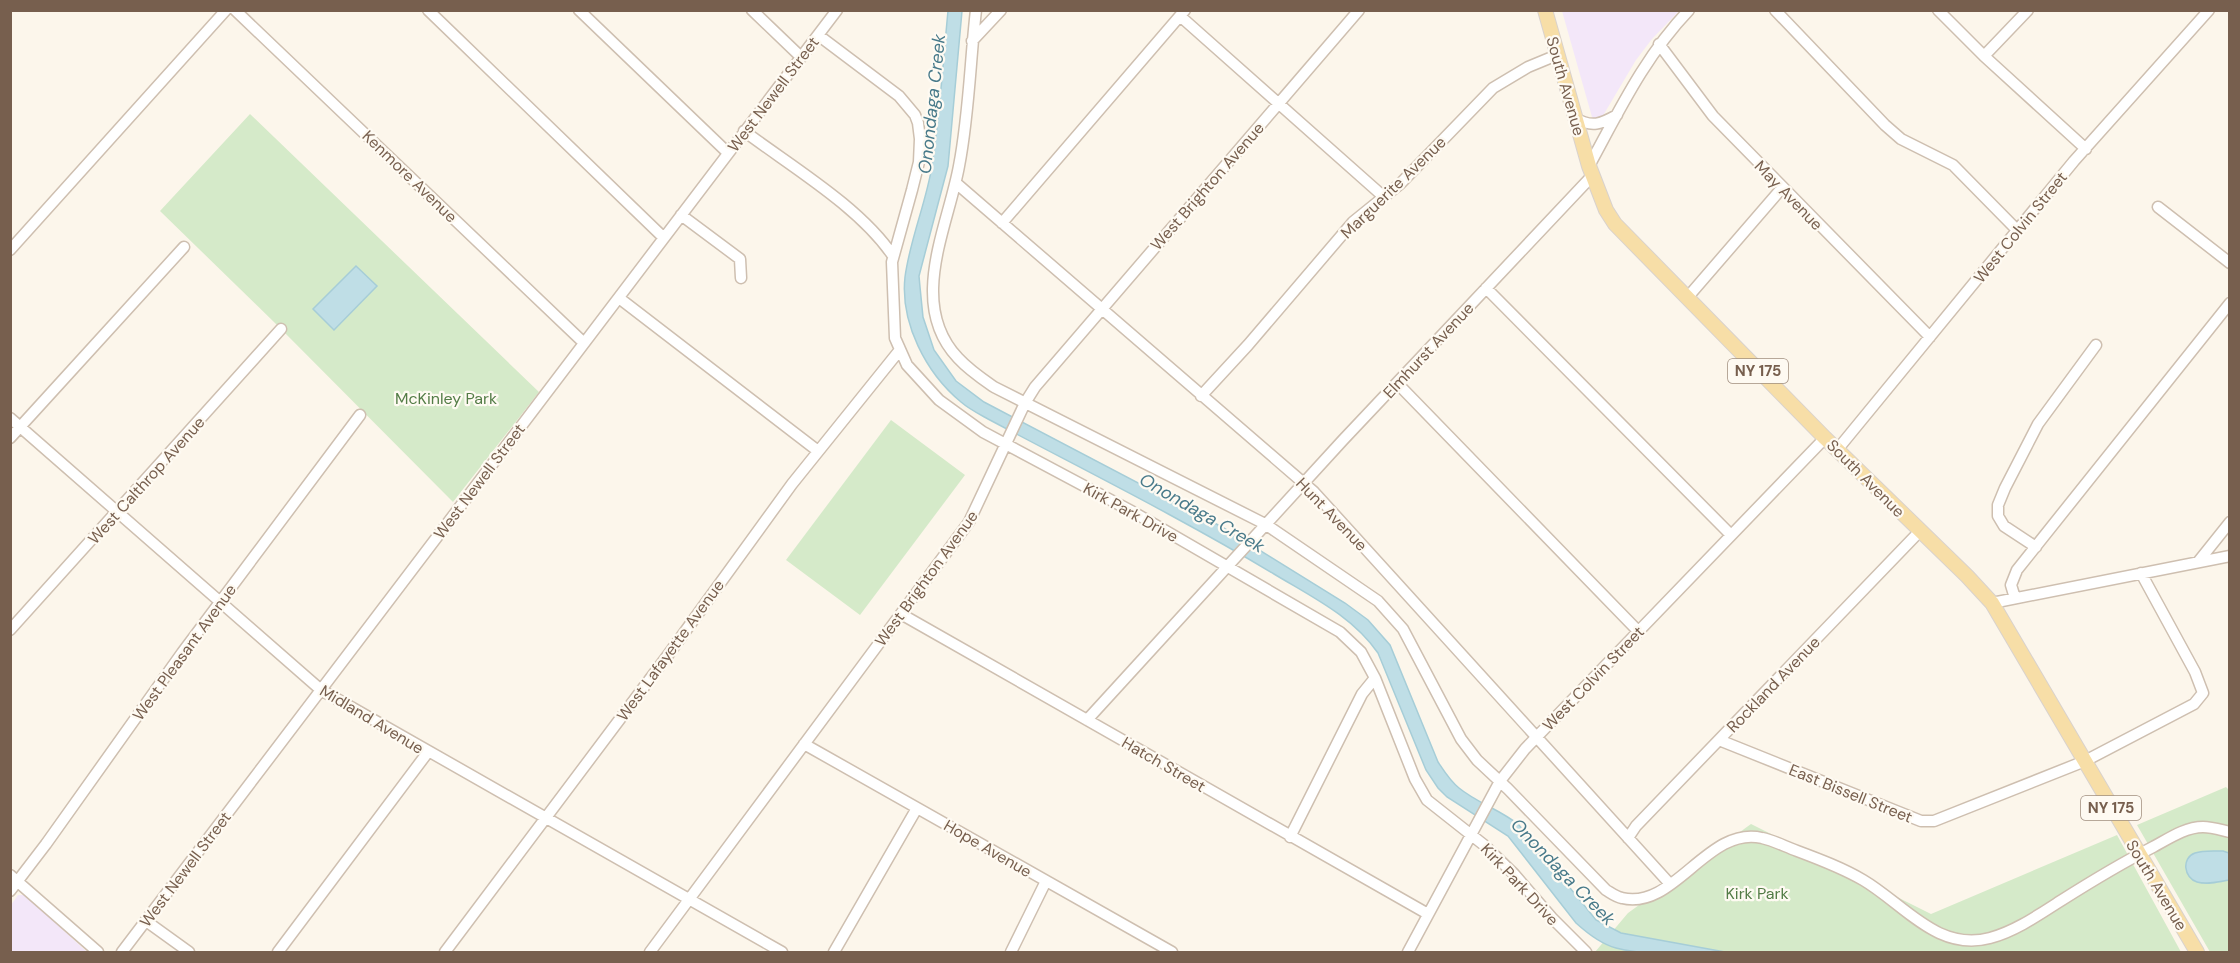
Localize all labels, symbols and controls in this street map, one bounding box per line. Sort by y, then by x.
street label: West Newell Street [723,32,824,156]
water label: Onondaga Creek [913,32,951,175]
street label: South Avenue [1541,34,1590,138]
street label: West Brighton Avenue [1146,118,1269,255]
street label: Kenmore Avenue [358,126,462,227]
street label: Marguerite Avenue [1336,132,1450,243]
street label: May Avenue [1750,156,1827,235]
street label: West Colvin Street [1969,167,2072,287]
street label: Elmhurst Avenue [1378,298,1478,403]
road number: NY 175 [1728,359,1788,383]
park label: McKinley Park [395,388,497,409]
street label: West Calthrop Avenue [83,412,209,549]
street label: West Newell Street [429,419,530,543]
street label: South Avenue [1822,435,1909,522]
water label: Onondaga Creek [1135,467,1270,559]
street label: Hunt Avenue [1291,473,1372,556]
street label: Kirk Park Drive [1080,478,1182,547]
street label: West Brighton Avenue [870,506,983,650]
street label: West Lafayette Avenue [612,575,729,725]
street label: West Pleasant Avenue [128,580,241,725]
street label: West Colvin Street [1538,622,1649,735]
street label: Rockland Avenue [1722,632,1825,737]
street label: Midland Avenue [316,680,427,759]
street label: Hatch Street [1118,732,1209,797]
street label: East Bissell Street [1786,759,1916,828]
road number: NY 175 [2081,796,2141,820]
street label: West Newell Street [135,807,236,931]
water label: Onondaga Creek [1506,813,1621,931]
street label: Hope Avenue [940,815,1035,882]
street label: South Avenue [2121,836,2192,934]
street label: Kirk Park Drive [1476,839,1563,930]
park label: Kirk Park [1725,883,1789,904]

